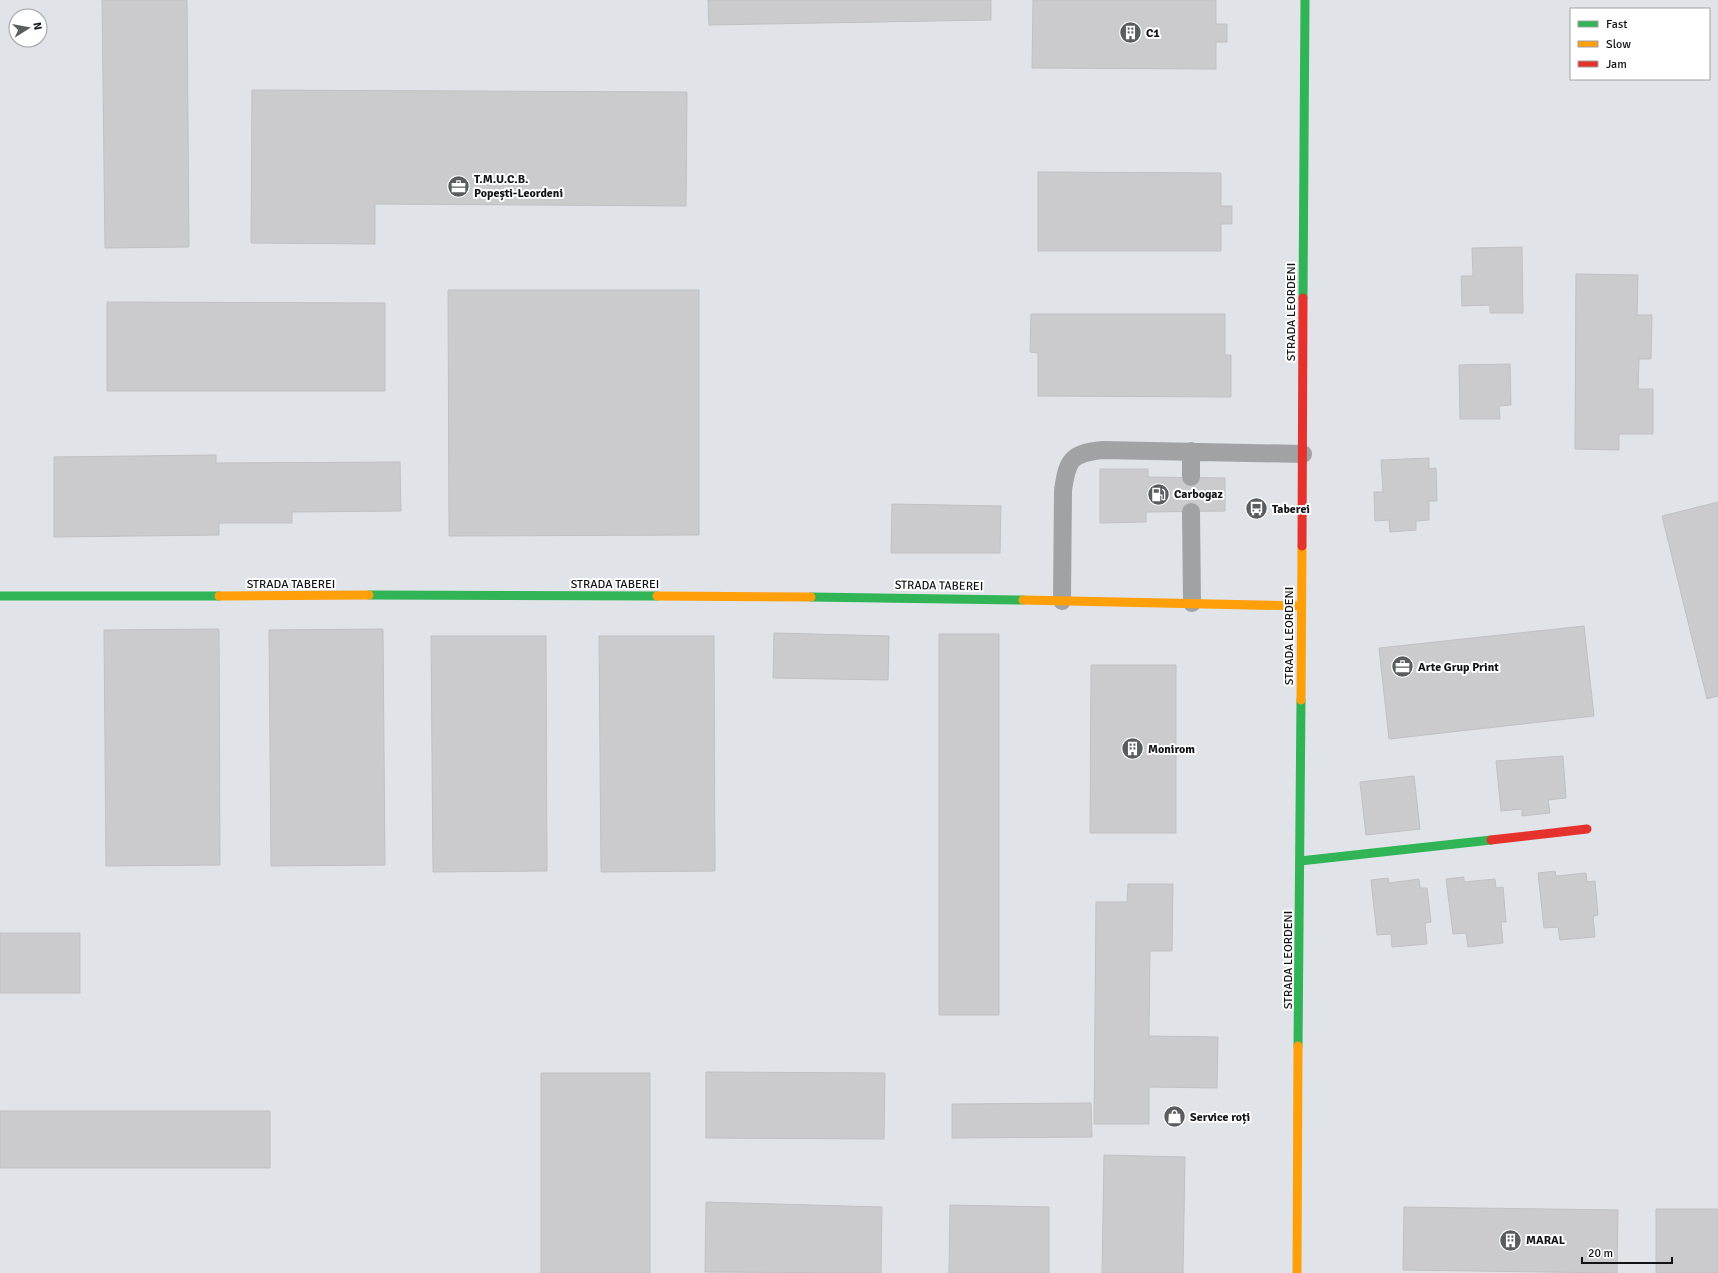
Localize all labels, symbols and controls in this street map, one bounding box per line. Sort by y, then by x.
north arrow [8,8,48,48]
legend [1570,8,1710,80]
text: Fast [1606,17,1627,32]
building icon: C1 [1117,20,1143,46]
text: N [30,21,44,31]
place label: C1 [1146,26,1160,41]
text: Slow [1606,37,1631,52]
text: Jam [1606,57,1627,72]
place label: T.M.U.C.B. Popești-Leordeni [474,172,563,201]
office icon: T.M.U.C.B. Popești-Leordeni [446,173,472,199]
street label: STRADA LEORDENI [1284,263,1299,361]
fuel station icon: Carbogaz [1145,481,1171,507]
place label: Carbogaz [1174,487,1223,502]
bus stop icon: Taberei [1243,496,1269,522]
place label: Taberei [1272,502,1310,517]
street label: STRADA TABEREI [247,577,335,592]
street label: STRADA TABEREI [571,577,659,592]
street label: STRADA TABEREI [895,578,983,594]
street label: STRADA LEORDENI [1282,587,1297,685]
office icon: Arte Grup Print [1390,654,1416,680]
place label: Arte Grup Print [1418,660,1499,675]
building icon: Monirom [1120,736,1146,762]
place label: Monirom [1148,742,1195,757]
street label: STRADA LEORDENI [1281,911,1296,1009]
shop icon: Service roți [1162,1104,1188,1130]
place label: Service roți [1190,1110,1250,1125]
building icon: MARAL [1497,1227,1523,1253]
place label: MARAL [1526,1233,1566,1248]
scale bar [1582,1239,1672,1265]
text: 20 m [1588,1246,1613,1261]

